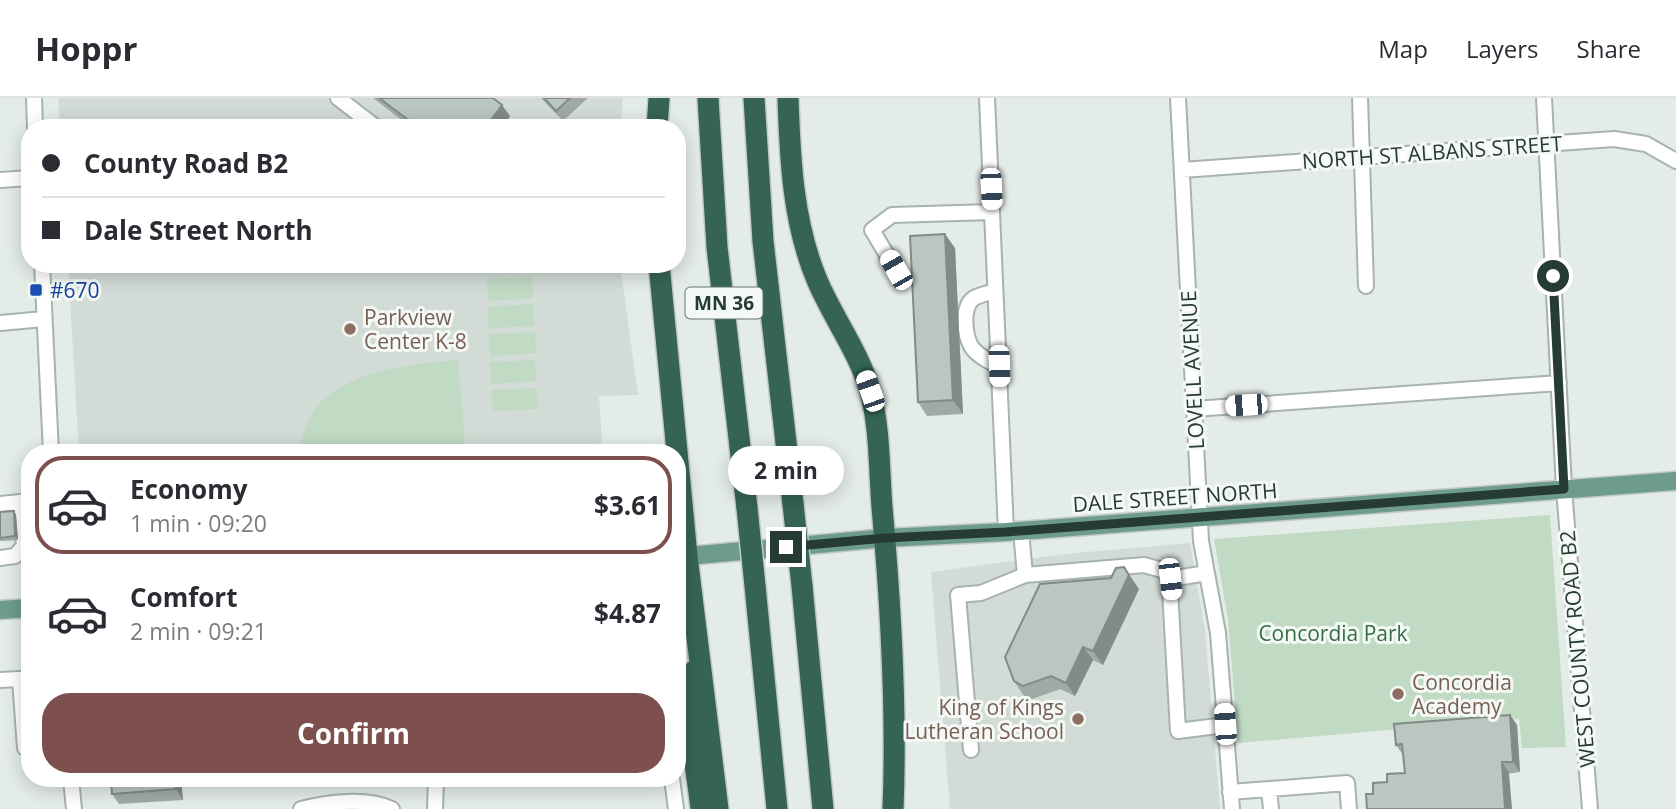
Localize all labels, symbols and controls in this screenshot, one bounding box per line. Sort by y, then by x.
text: Hoppr [35,26,137,71]
text: Map [1378,32,1428,65]
text: Layers [1466,32,1539,65]
text: Share [1577,32,1641,65]
street label: NORTH ST ALBANS STREET [1301,129,1564,175]
text: County Road B2 [84,145,288,181]
car [980,167,1003,211]
text: Dale Street North [84,212,313,248]
car [877,247,916,293]
route start [1537,260,1569,292]
place label: #670 [50,276,100,304]
marker: #670 [28,282,44,298]
road number: MN 36 [686,288,762,318]
street label: LOVELL AVENUE [1174,290,1210,450]
place label: Parkview Center K-8 [364,303,467,355]
marker: Parkview Center K-8 [342,321,358,337]
car [988,345,1011,387]
car [854,368,887,414]
car [1225,393,1268,417]
callout: 2 min [728,446,844,494]
text: 2 min [754,454,818,486]
text: Economy [130,471,248,507]
icon: car [46,474,109,537]
street label: DALE STREET NORTH [1072,476,1278,518]
text: $3.61 [594,487,661,523]
text: 1 min · 09:20 [130,507,267,539]
street label: WEST COUNTY ROAD B2 [1553,529,1601,769]
route end [770,531,802,563]
car [1158,557,1183,601]
text: Comfort [130,579,237,615]
icon: car [46,582,109,645]
text: $4.87 [594,595,661,631]
text: 2 min · 09:21 [130,615,267,647]
park label: Concordia Park [1258,619,1408,647]
place label: Concordia Academy [1412,668,1512,720]
marker: Concordia Academy [1390,686,1406,702]
button: Confirm [42,693,665,773]
place label: King of Kings Lutheran School [904,693,1064,745]
car [1214,702,1237,746]
marker: King of Kings Lutheran School [1070,711,1086,727]

